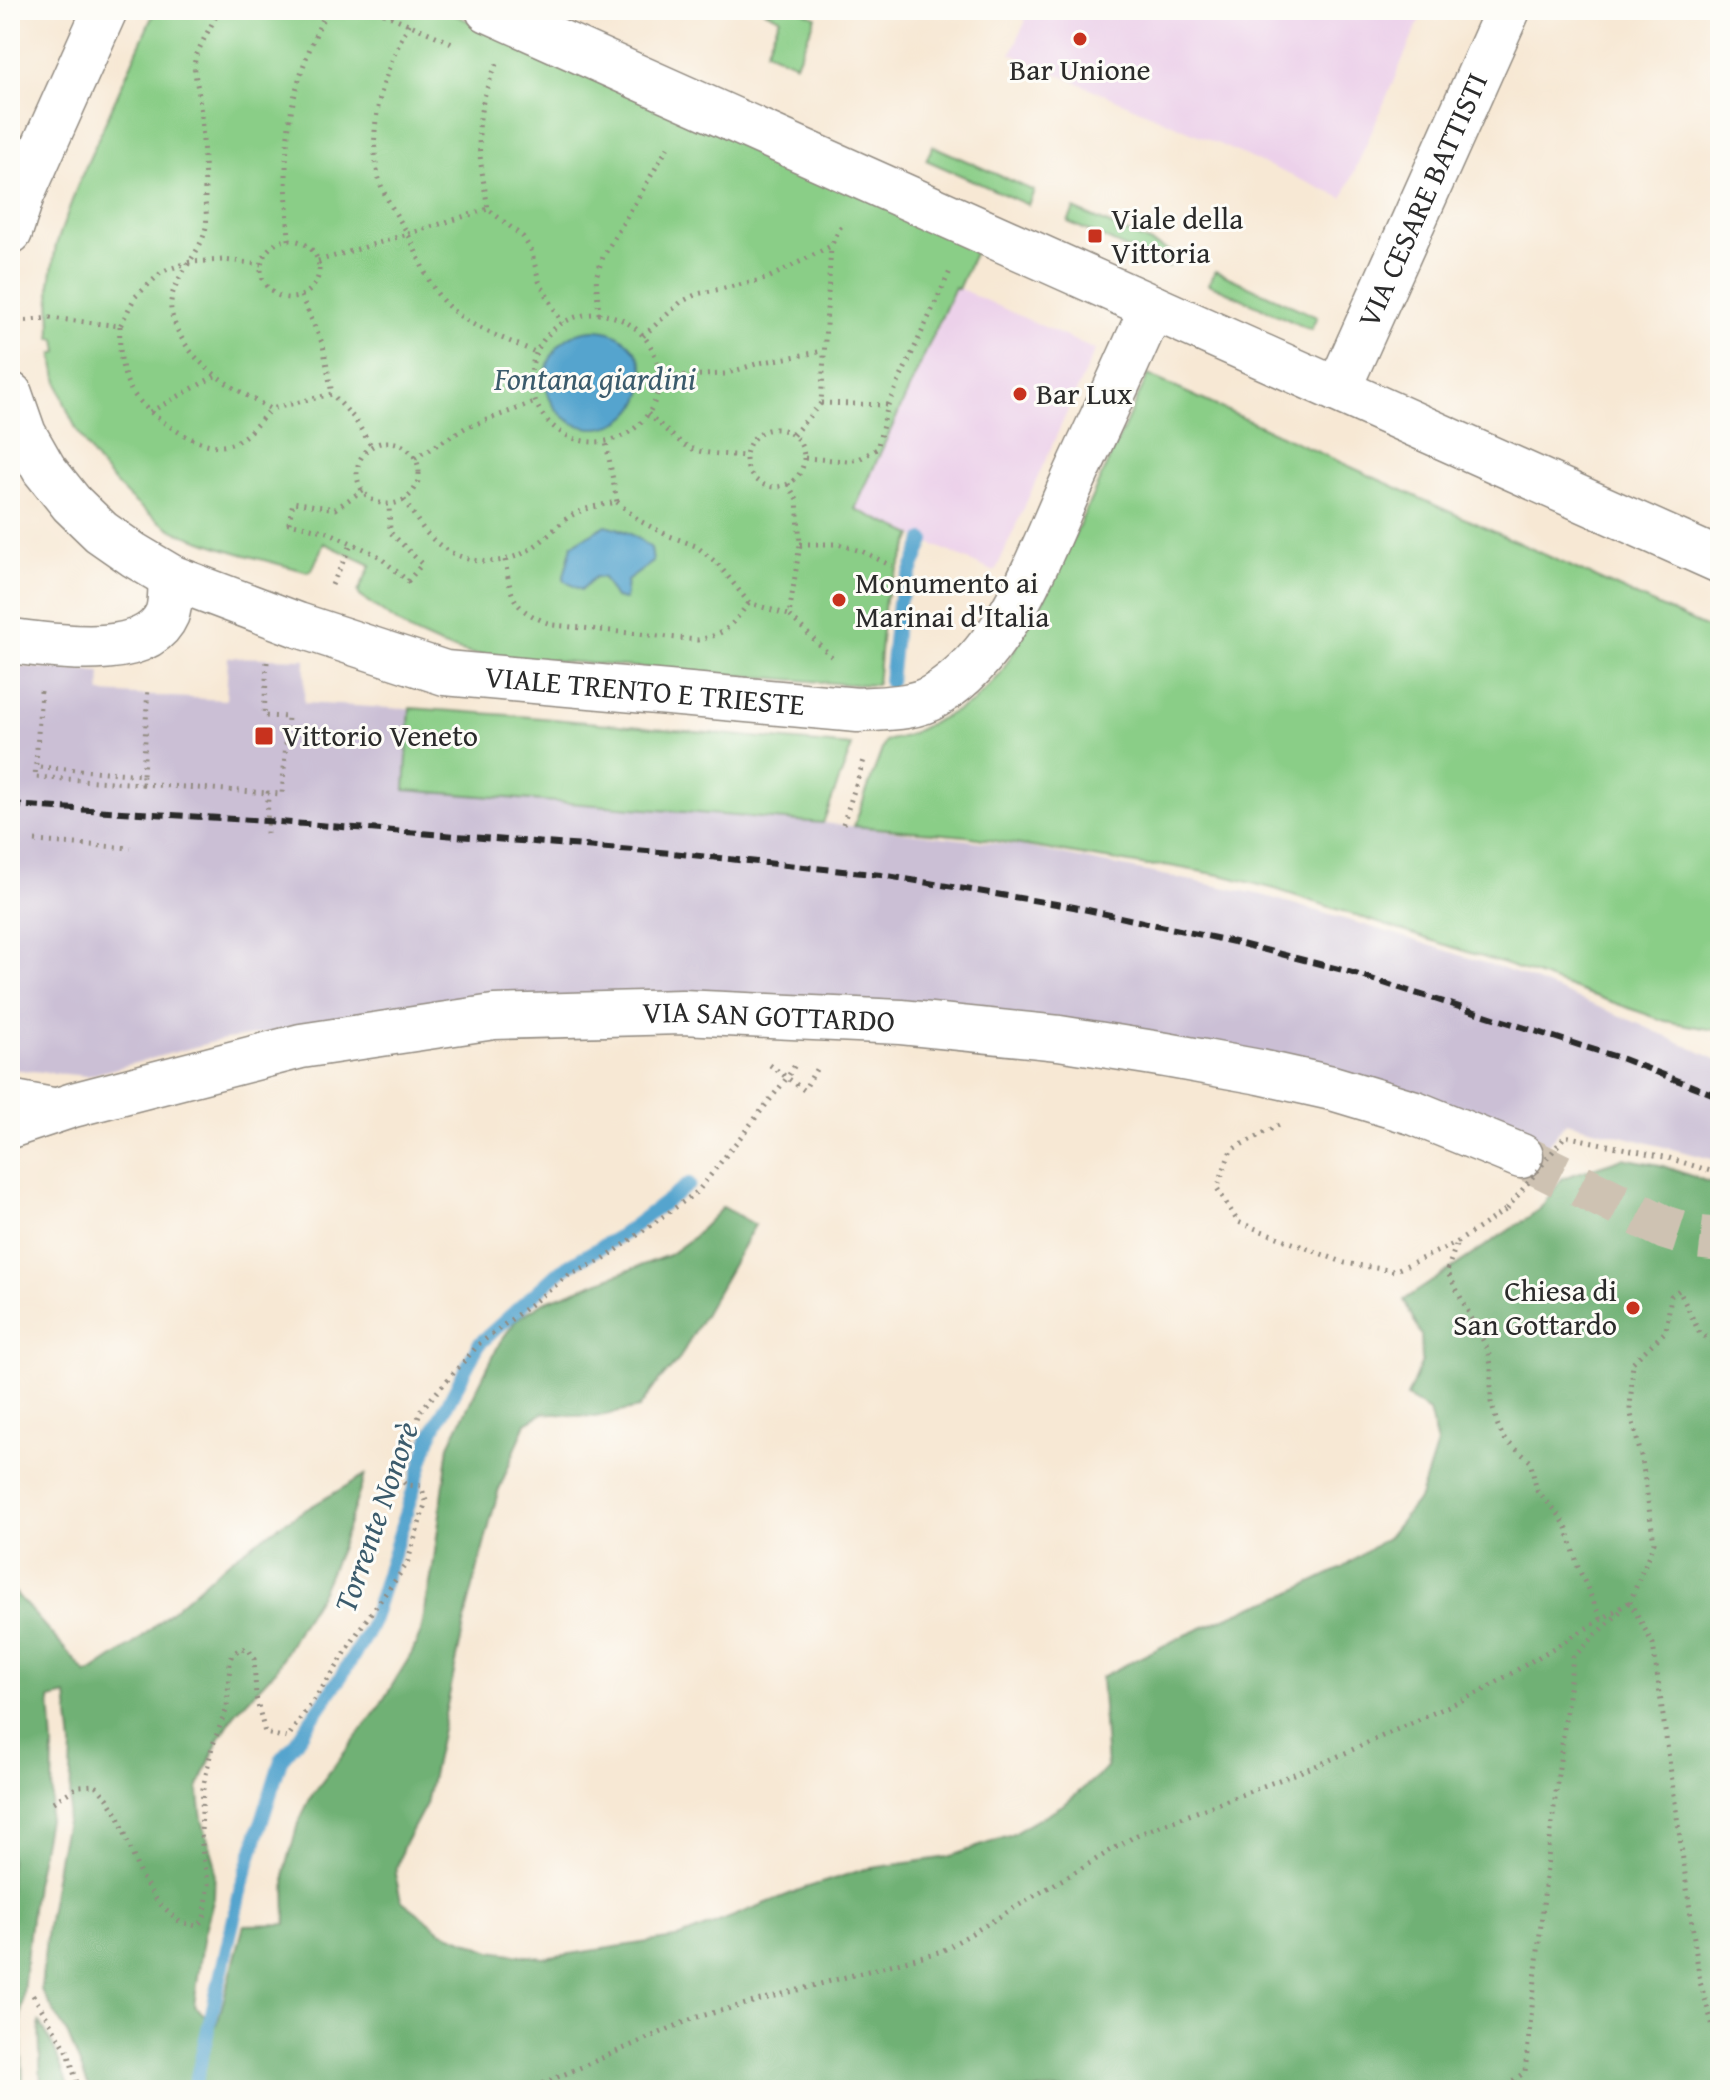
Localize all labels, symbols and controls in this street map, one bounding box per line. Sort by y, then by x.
marker: Bar Unione [1071,30,1089,48]
place label: Bar Unione [1009,47,1151,91]
street label: VIA CESARE BATTISTI [1346,65,1498,334]
place label: Viale della Vittoria [1111,196,1243,274]
marker: Viale della Vittoria [1086,227,1104,245]
water label: Fontana giardini [493,355,696,402]
place label: Bar Lux [1036,371,1133,415]
marker: Bar Lux [1011,385,1029,403]
place label: Monumento ai Marinai d'Italia [855,560,1049,638]
marker: Monumento ai Marinai d'Italia [830,591,848,609]
street label: VIALE TRENTO E TRIESTE [483,654,807,726]
place label: Vittorio Veneto [282,713,478,757]
marker: Vittorio Veneto [253,725,275,747]
street label: VIA SAN GOTTARDO [642,989,896,1043]
place label: Chiesa di San Gottardo [1453,1268,1617,1346]
marker: Chiesa di San Gottardo [1624,1299,1642,1317]
water label: Torrente Nonorè [321,1415,430,1619]

